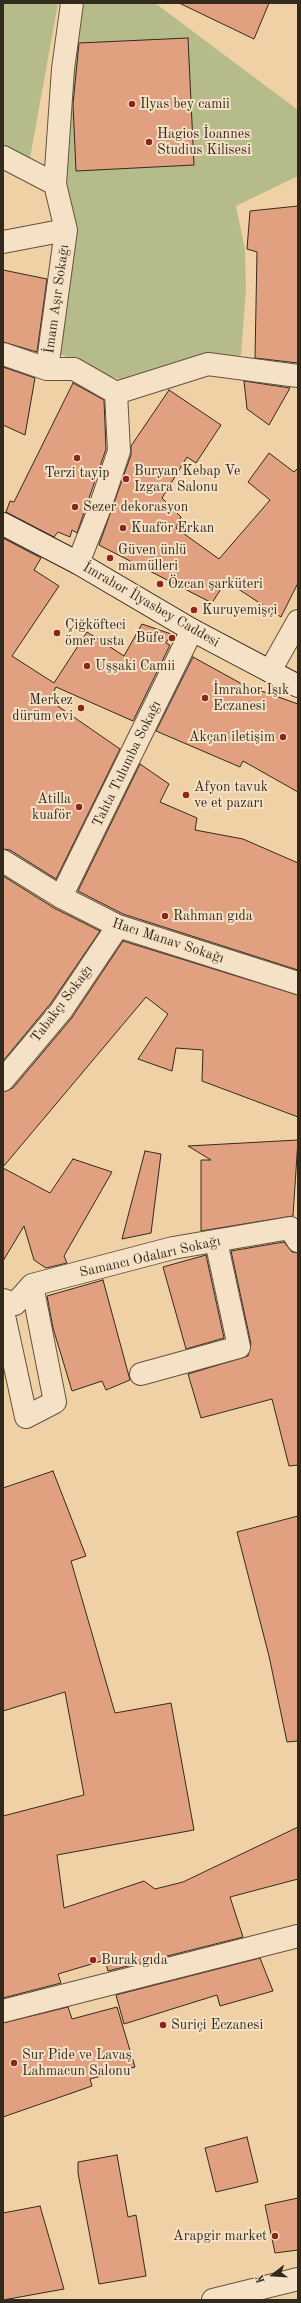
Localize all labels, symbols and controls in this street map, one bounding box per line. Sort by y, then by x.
place label: Ilyas bey camii [140,96,230,112]
marker: Ilyas bey camii [127,99,137,109]
place label: Hagios İoannes Studius Kilisesi [157,126,251,158]
marker: Hagios İoannes Studius Kilisesi [144,137,154,147]
street label: İmam Aşır Sokağı [41,243,73,355]
marker: Terzi tayip [72,453,82,463]
place label: Buryan Kebap Ve Izgara Salonu [134,463,240,496]
place label: Terzi tayip [44,465,110,481]
marker: Buryan Kebap Ve Izgara Salonu [121,474,131,484]
place label: Sezer dekorasyon [83,499,188,515]
marker: Sezer dekorasyon [70,502,80,512]
place label: Kuaför Erkan [131,520,214,536]
marker: Kuaför Erkan [118,523,128,533]
place label: Güven ünlü mamülleri [118,542,187,574]
marker: Güven ünlü mamülleri [105,553,115,563]
street label: İmrahor İlyasbey Caddesi [80,559,222,651]
place label: Özcan şarküteri [168,576,263,592]
marker: Özcan şarküteri [155,579,165,589]
place label: Kuruyemişçi [202,602,277,618]
marker: Kuruyemişçi [189,605,199,615]
place label: Çiğköfteci ömer usta [65,617,126,650]
marker: Çiğköfteci ömer usta [52,628,62,638]
place label: Büfe [136,630,164,646]
marker: Büfe [167,633,177,643]
place label: Uşşaki Camii [95,658,175,674]
marker: Uşşaki Camii [82,661,92,671]
place label: İmrahor Işık Eczanesi [213,682,289,714]
place label: Merkez dürüm evi [12,692,73,724]
marker: İmrahor Işık Eczanesi [200,693,210,703]
street label: Tahta Tulumba Sokağı [89,698,165,830]
marker: Merkez dürüm evi [76,703,86,713]
place label: Akçan iletişim [189,729,275,745]
marker: Akçan iletişim [278,732,288,742]
place label: Afyon tavuk ve et pazarı [194,779,268,812]
marker: Afyon tavuk ve et pazarı [181,790,191,800]
place label: Atilla kuaför [32,791,71,824]
marker: Atilla kuaför [74,802,84,812]
place label: Rahman gıda [173,908,253,924]
marker: Rahman gıda [160,911,170,921]
street label: Hacı Manav Sokağı [110,915,226,967]
street label: Tabakçı Sokağı [27,962,97,1046]
street label: Samancı Odaları Sokağı [78,1233,222,1281]
place label: Burak gıda [101,1952,168,1968]
marker: Burak gıda [88,1955,98,1965]
place label: Suriçi Eczanesi [171,2017,263,2033]
marker: Suriçi Eczanesi [158,2020,168,2030]
place label: Sur Pide ve Lavaş Lahmacun Salonu [22,2047,132,2080]
marker: Sur Pide ve Lavaş Lahmacun Salonu [9,2058,19,2068]
place label: Arapgir market [173,2228,267,2244]
marker: Arapgir market [270,2231,280,2241]
north arrow [253,2255,293,2295]
text: K [255,2273,268,2284]

